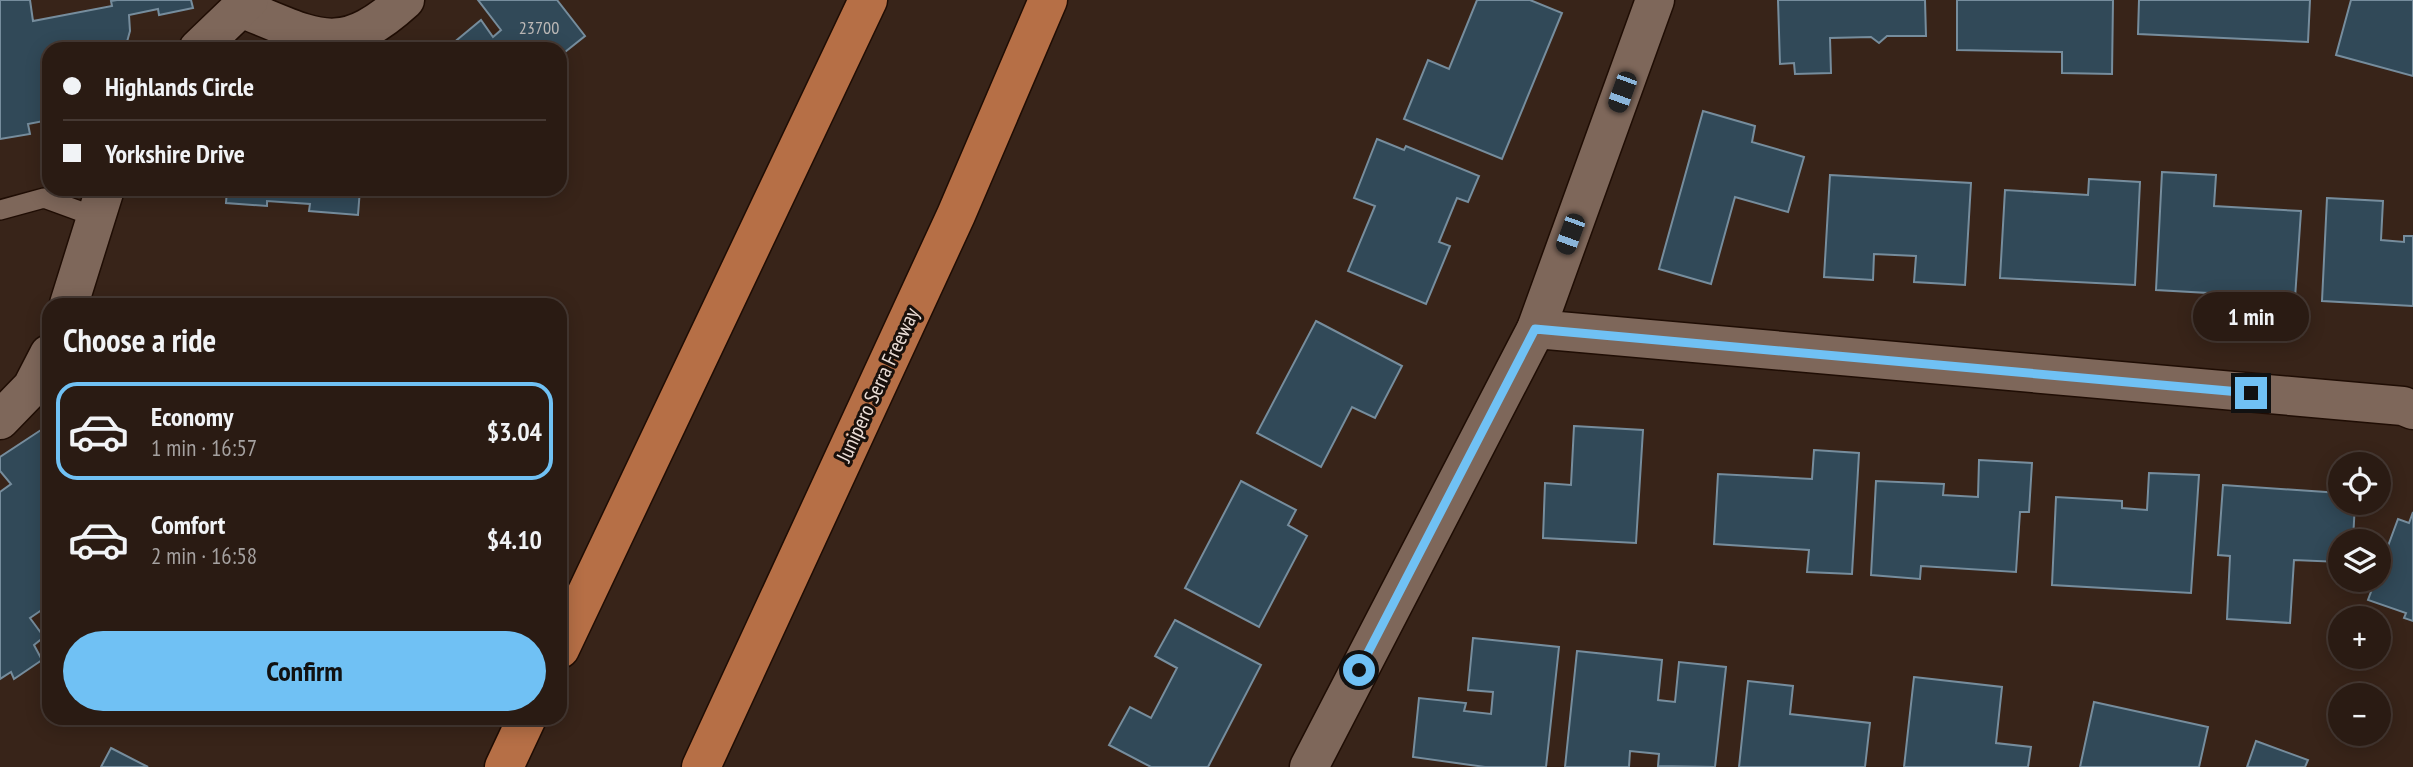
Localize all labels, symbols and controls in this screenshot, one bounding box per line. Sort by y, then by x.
house number: 23700 [519,16,559,39]
car [1605,69,1640,115]
text: Highlands Circle [105,70,254,103]
text: Yorkshire Drive [105,137,245,170]
car [1553,211,1588,257]
callout: 1 min [2193,292,2309,340]
text: 1 min [2228,302,2274,331]
street label: Junipero Serra Freeway [830,303,925,467]
text: Choose a ride [63,319,216,361]
route end [2235,377,2267,409]
icon: car [67,400,130,463]
text: Economy [151,400,233,433]
text: $3.04 [487,415,542,448]
text: 1 min · 16:57 [151,433,257,462]
map controls [2328,452,2391,746]
button: locate [2328,452,2391,515]
icon: car [67,508,130,571]
text: Comfort [151,508,225,541]
text: $4.10 [487,523,542,556]
button: layers [2328,529,2391,592]
text: 2 min · 16:58 [151,541,257,570]
button: + [2328,606,2391,669]
button: Confirm [63,631,546,711]
route start [1343,654,1375,686]
button: − [2328,683,2391,746]

